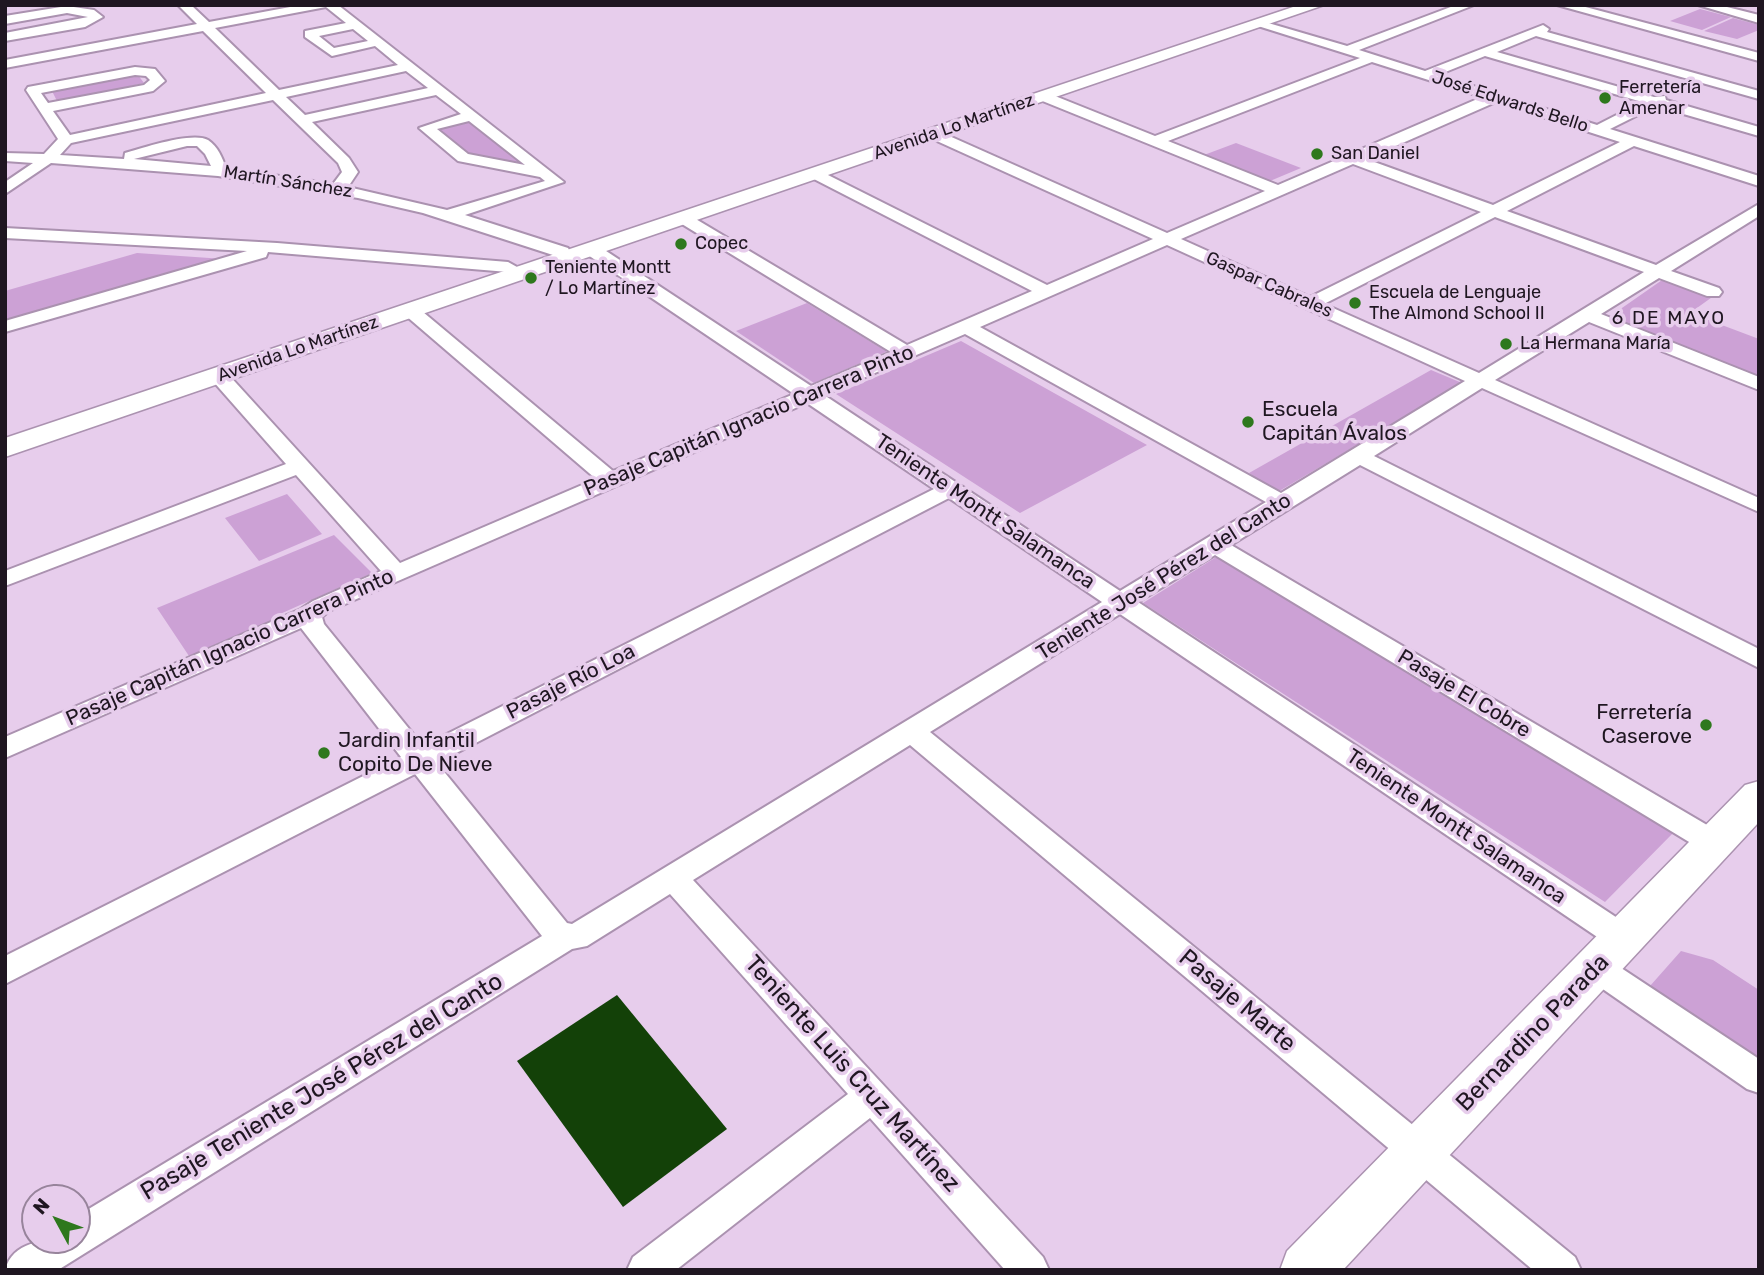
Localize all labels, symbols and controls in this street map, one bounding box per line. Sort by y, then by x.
street label: José Edwards Bello [1429,67,1591,137]
place label: Ferretería Amenar [1619,77,1701,119]
street label: Avenida Lo Martínez [871,89,1037,165]
marker: Ferretería Amenar [1597,90,1613,106]
place label: San Daniel [1331,143,1420,165]
marker: San Daniel [1309,146,1325,162]
street label: Martín Sánchez [222,161,354,203]
place label: Copec [695,233,748,255]
marker: Copec [673,236,689,252]
street label: Gaspar Cabrales [1202,247,1336,323]
place label: Teniente Montt / Lo Martínez [545,257,671,300]
marker: Teniente Montt / Lo Martínez [523,270,539,286]
place label: Escuela de Lenguaje The Almond School II [1369,282,1545,324]
marker: Escuela de Lenguaje The Almond School II [1347,295,1363,311]
district label: 6 DE MAYO [1613,308,1725,330]
street label: Avenida Lo Martínez [215,311,381,387]
place label: La Hermana María [1520,333,1671,355]
marker: La Hermana María [1498,336,1514,352]
street label: Pasaje Capitán Ignacio Carrera Pinto [580,340,918,502]
place label: Escuela Capitán Ávalos [1262,397,1407,447]
marker: Escuela Capitán Ávalos [1240,414,1256,430]
street label: Teniente Montt Salamanca [870,429,1100,595]
street label: Teniente José Pérez del Canto [1032,488,1296,666]
street label: Pasaje Capitán Ignacio Carrera Pinto [62,564,398,732]
street label: Pasaje Río Loa [503,639,639,725]
street label: Pasaje El Cobre [1393,644,1535,744]
place label: Ferretería Caserove [1596,700,1692,750]
marker: Ferretería Caserove [1698,717,1714,733]
place label: Jardin Infantil Copito De Nieve [338,728,492,778]
street label: Teniente Montt Salamanca [1341,744,1571,910]
marker: Jardin Infantil Copito De Nieve [316,745,332,761]
street label: Pasaje Marte [1173,944,1301,1058]
street label: Bernardino Parada [1451,948,1615,1118]
street label: Teniente Luis Cruz Martínez [738,950,966,1198]
street label: Pasaje Teniente José Pérez del Canto [136,967,508,1207]
north arrow [21,1184,91,1254]
text: N [28,1194,54,1219]

